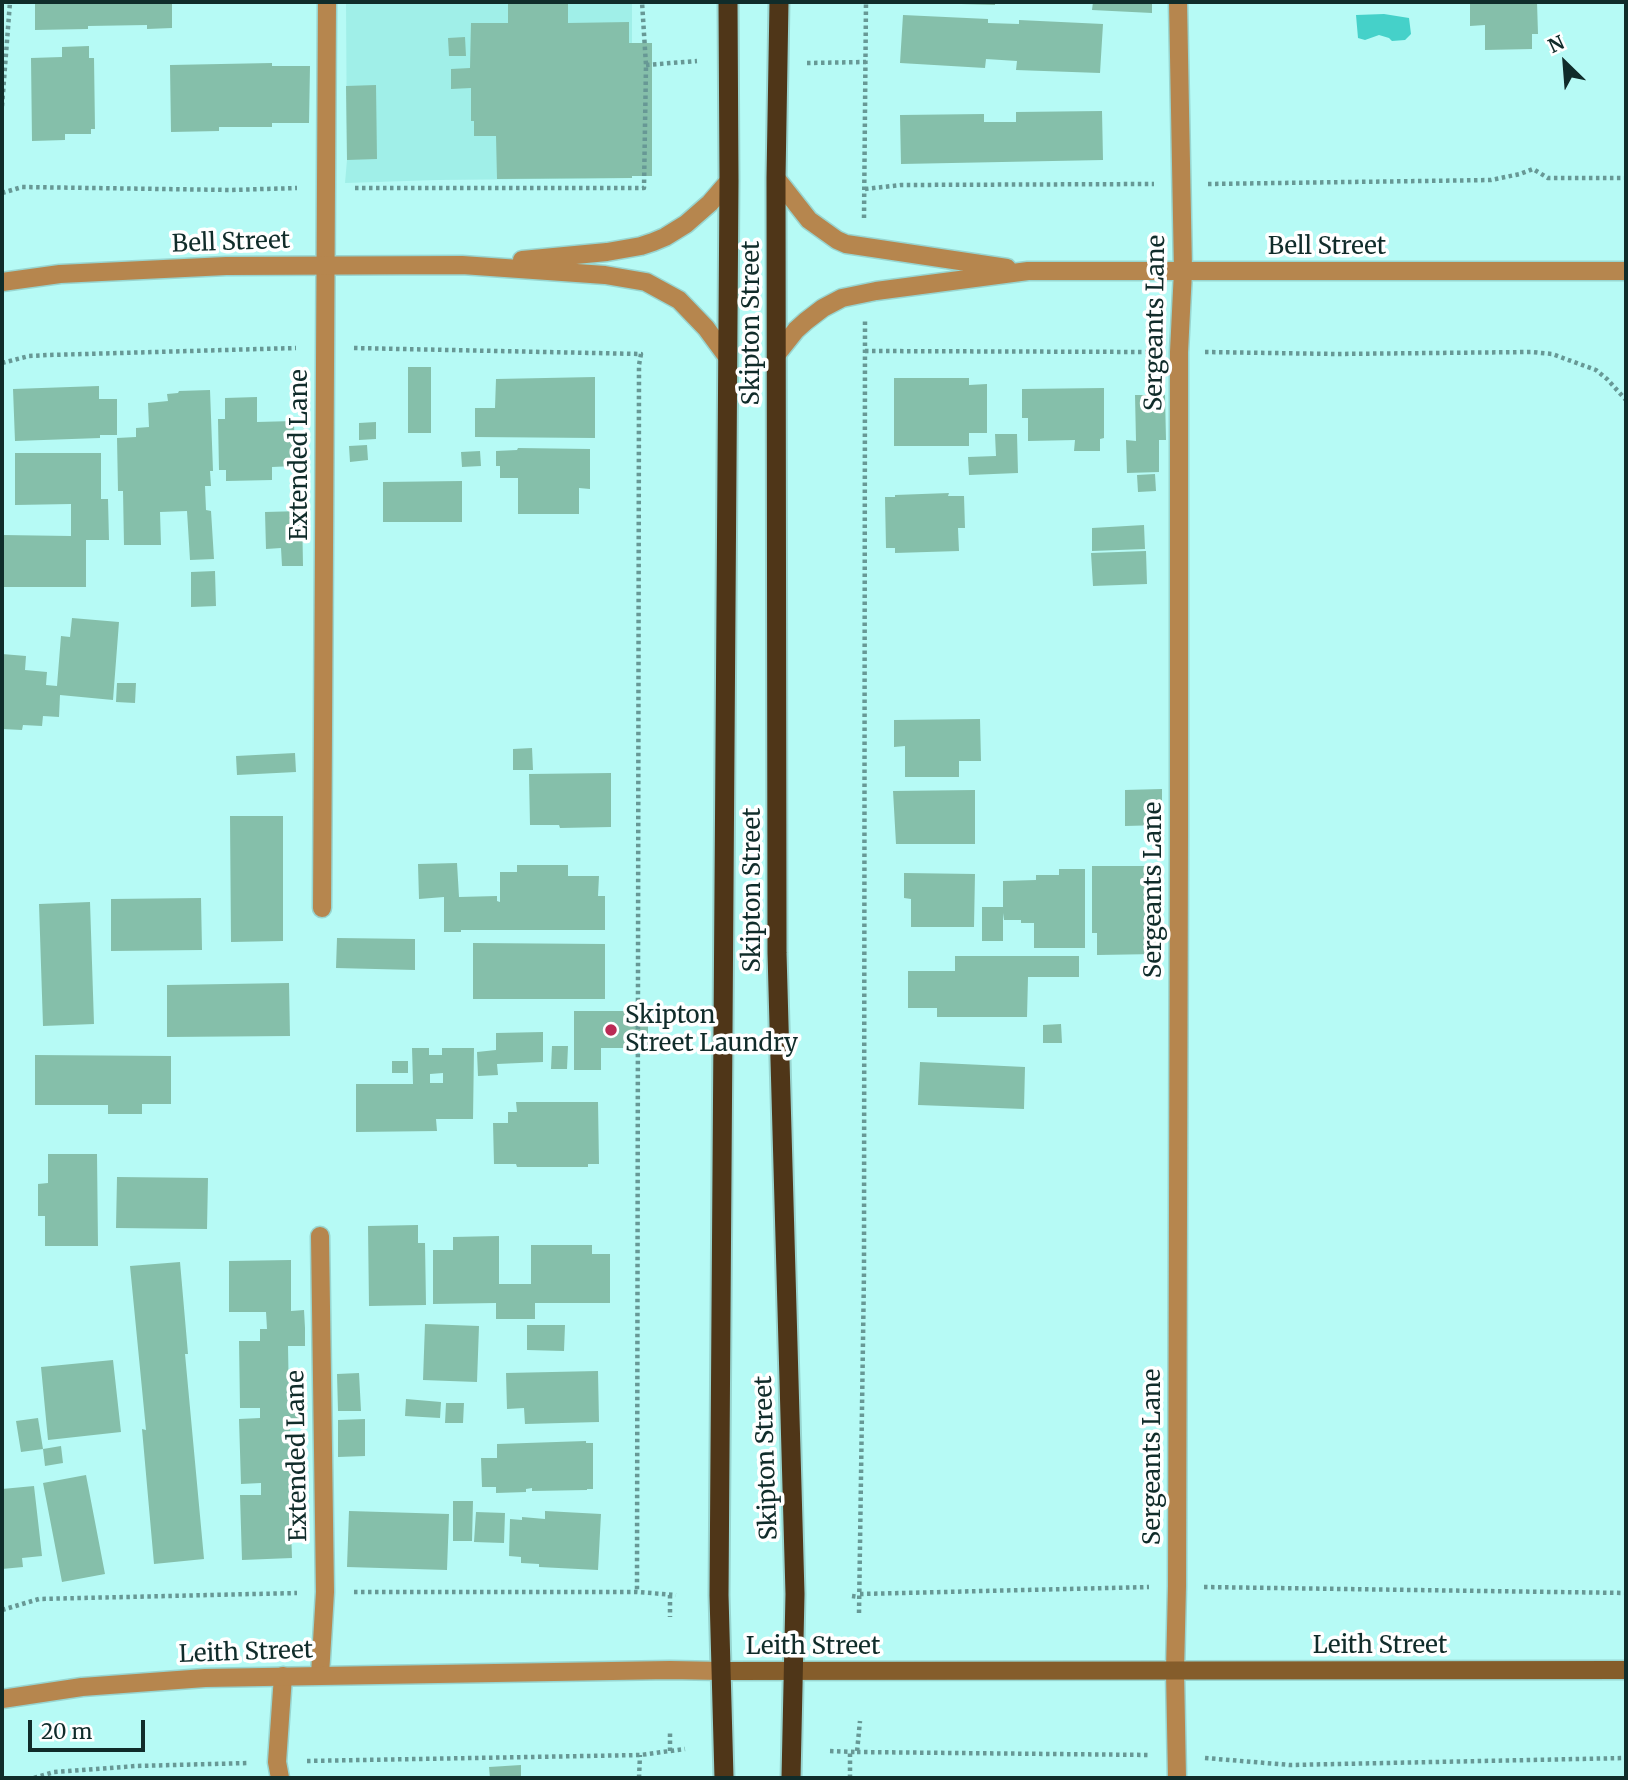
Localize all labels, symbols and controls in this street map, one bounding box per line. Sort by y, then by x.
north arrow [1530,28,1600,98]
text: N [1544,30,1568,58]
street label: Bell Street [171,227,291,259]
street label: Bell Street [1268,233,1386,261]
street label: Sergeants Lane [1140,235,1172,411]
street label: Skipton Street [738,241,766,405]
street label: Extended Lane [286,369,314,541]
street label: Sergeants Lane [1140,802,1168,978]
street label: Skipton Street [739,808,767,972]
place label: Skipton Street Laundry [625,1002,798,1058]
marker: Skipton Street Laundry [603,1022,619,1038]
street label: Sergeants Lane [1139,1369,1167,1545]
street label: Extended Lane [282,1370,314,1542]
street label: Skipton Street [750,1375,784,1541]
street label: Leith Street [1313,1632,1447,1660]
street label: Leith Street [746,1633,880,1661]
street label: Leith Street [178,1636,314,1670]
scale bar [32,1706,149,1750]
text: 20 m [41,1718,92,1745]

